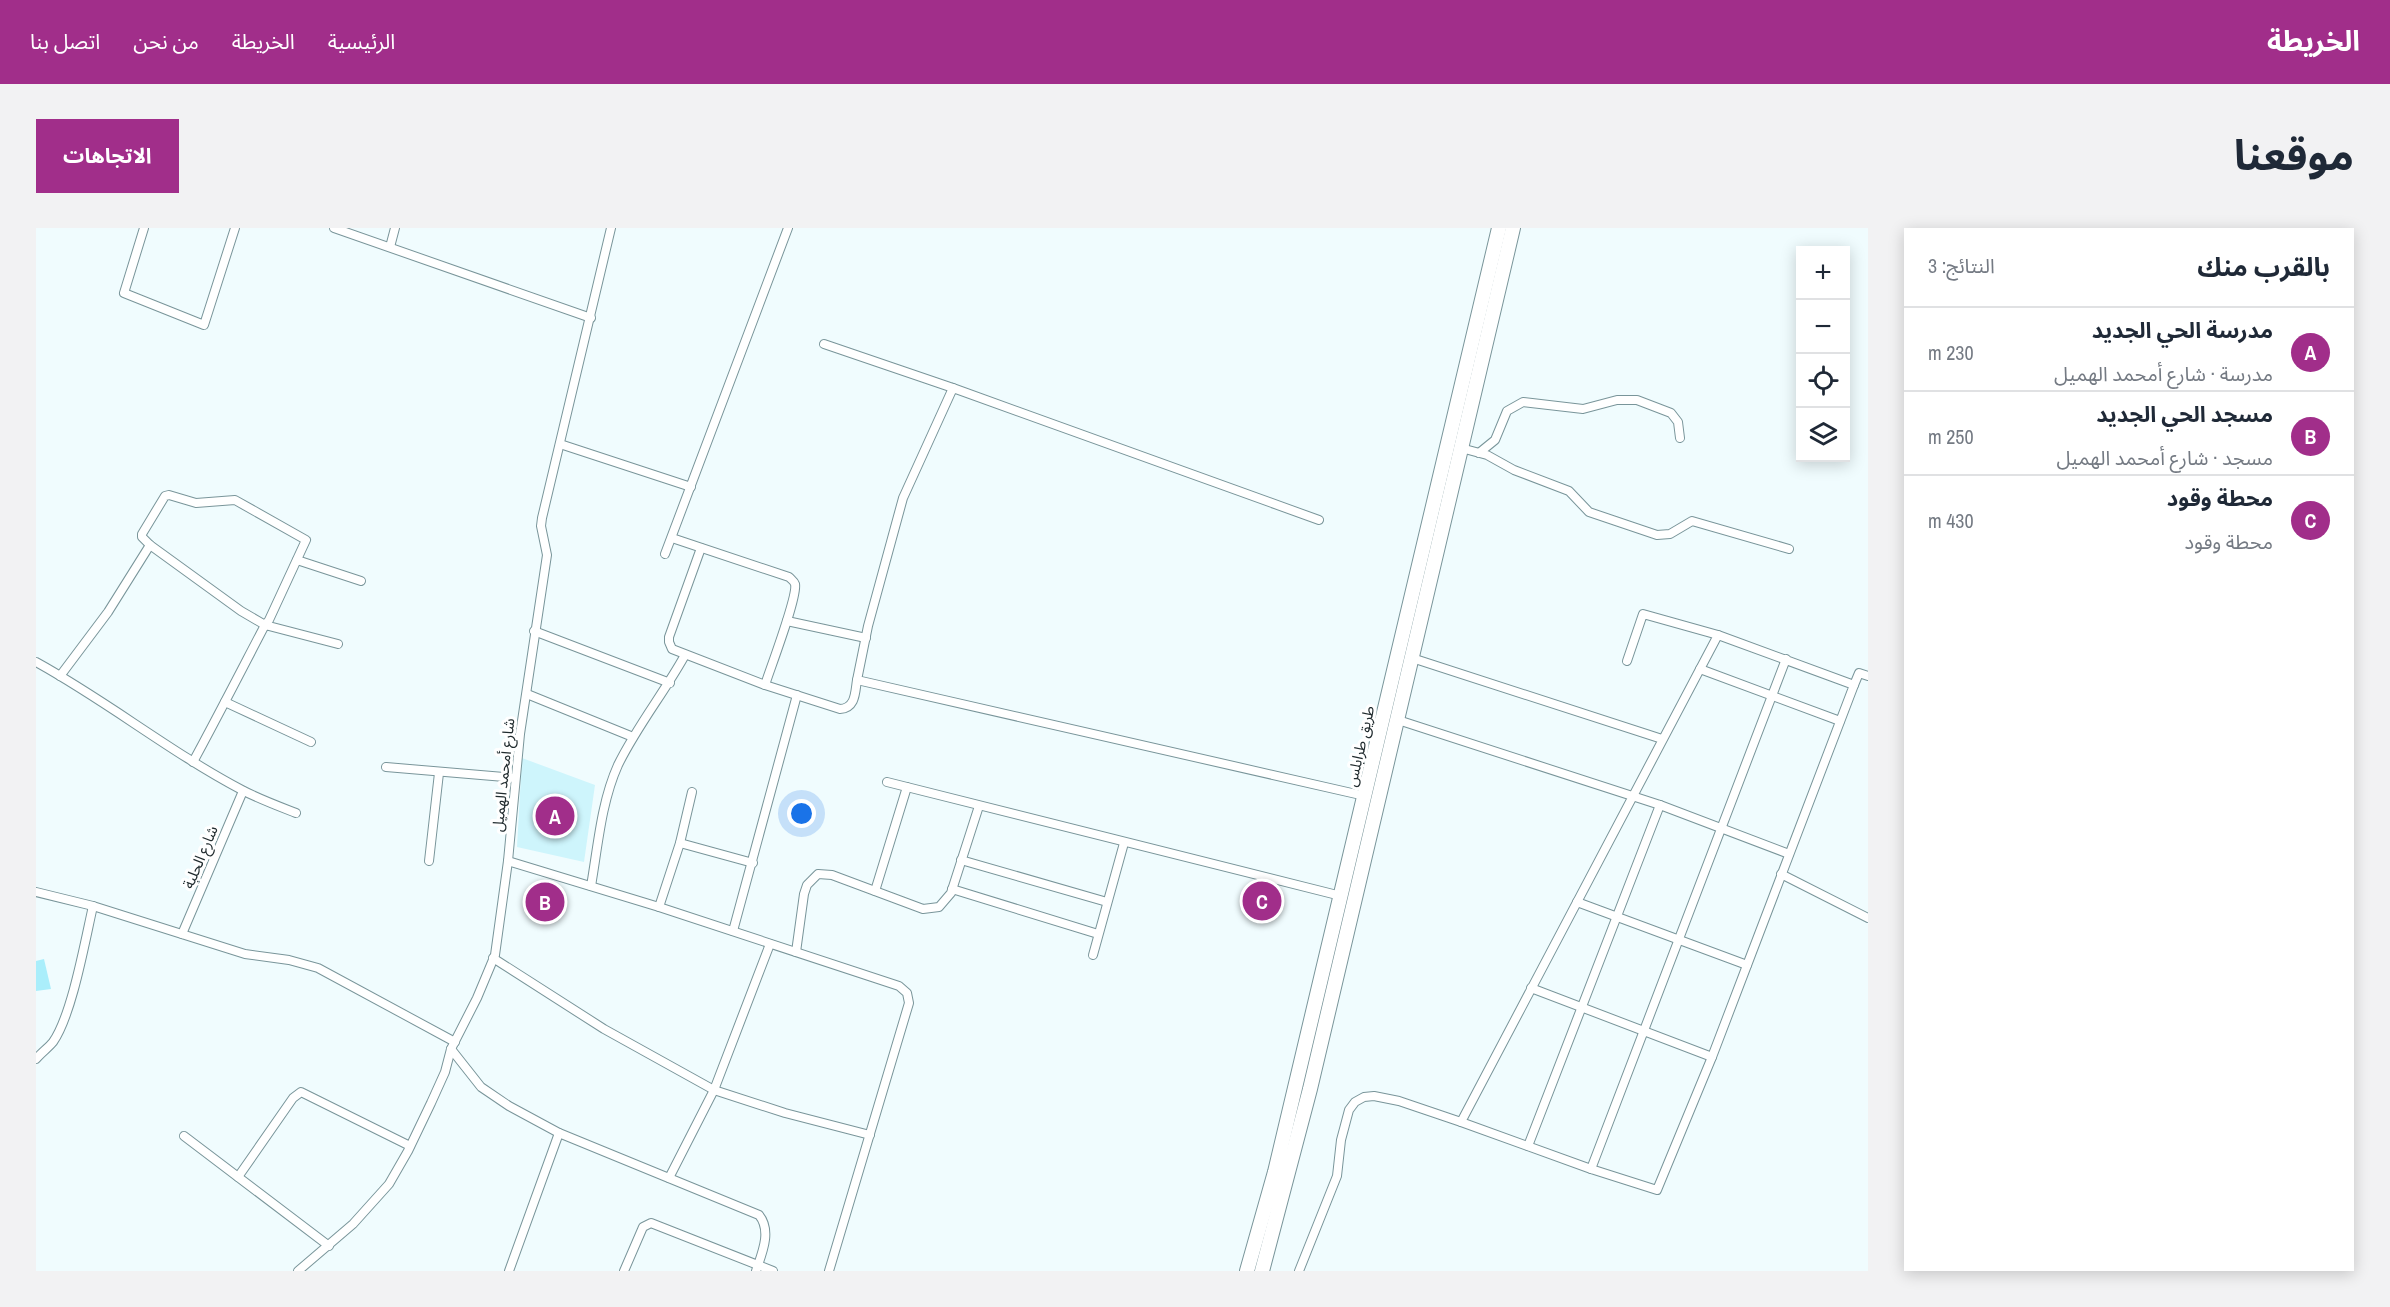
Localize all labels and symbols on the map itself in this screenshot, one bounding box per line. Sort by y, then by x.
street label: طريق طرابلس [1340,703,1380,789]
street label: شارع أمحمد الهميل [487,717,521,833]
pin: A [536,794,574,838]
your location [787,799,816,828]
street label: شارع الحلبة [177,822,225,893]
pin: C [1242,878,1282,924]
pin: B [526,880,564,924]

